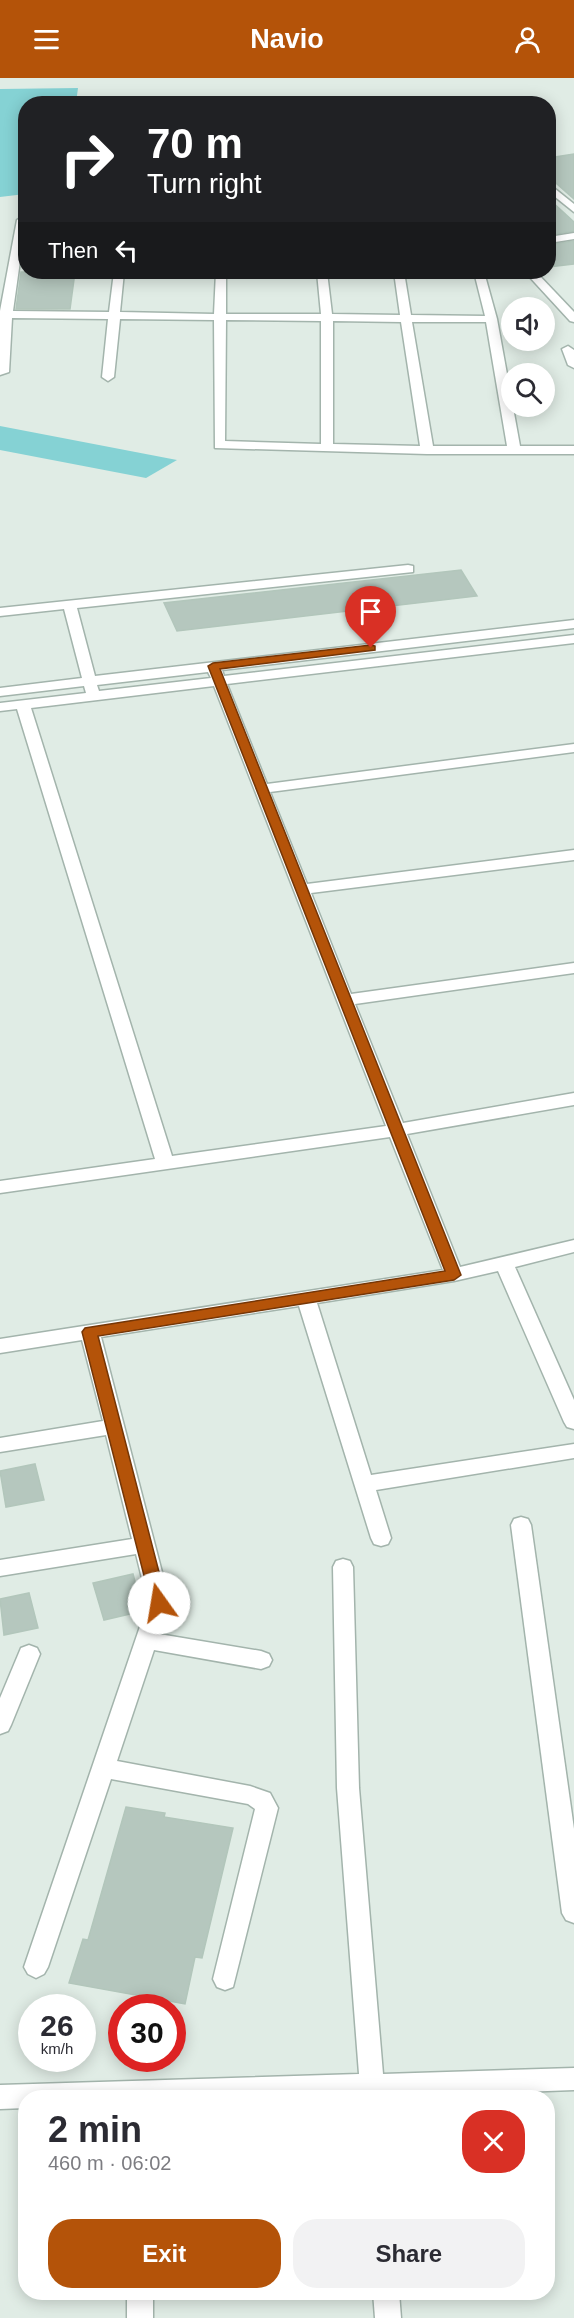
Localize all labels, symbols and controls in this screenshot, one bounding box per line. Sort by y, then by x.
icon: menu [30,23,63,56]
icon: person [511,23,544,56]
text: Navio [250,24,324,54]
icon: right [48,120,126,198]
text: 70 m [147,120,243,167]
text: Turn right [147,169,262,199]
icon: left [110,234,143,267]
text: Then [48,238,98,263]
map controls [501,297,555,417]
button: sound [501,297,555,351]
button: search [501,363,555,417]
pin [345,586,396,648]
icon: arrive [354,595,387,628]
position arrow [127,1571,191,1635]
speed limit sign: 30 [108,1994,186,2072]
text: 26 [40,2009,74,2042]
text: km/h [41,2040,73,2057]
text: 2 min [48,2109,142,2150]
button: close [462,2110,525,2173]
text: 460 m · 06:02 [48,2152,171,2174]
button: Exit [48,2219,281,2288]
button: Share [293,2219,525,2288]

